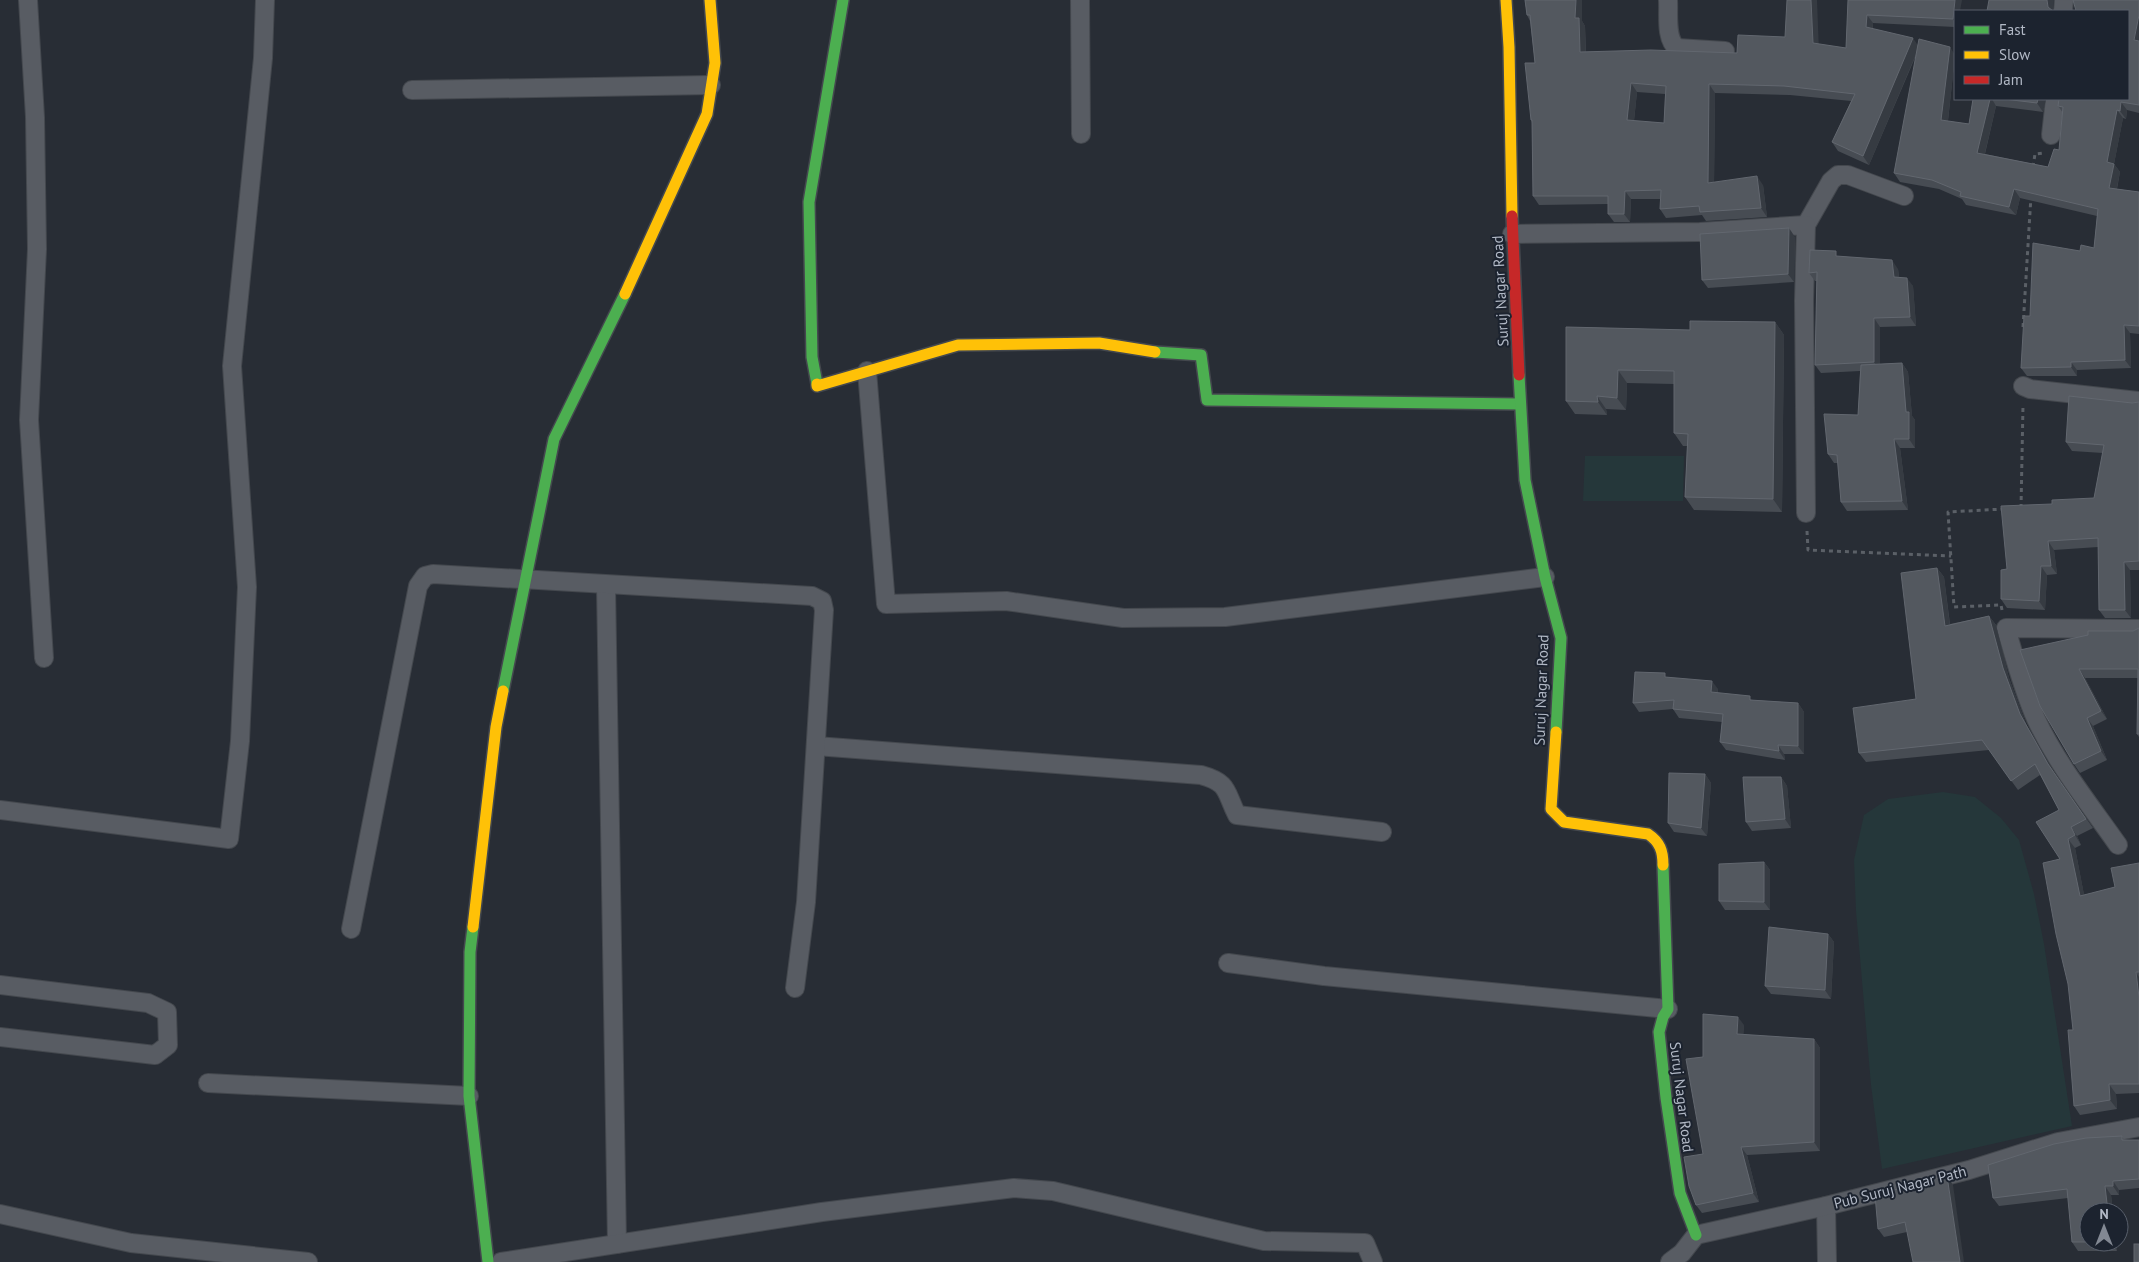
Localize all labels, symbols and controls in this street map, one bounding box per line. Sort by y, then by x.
legend [1954,10,2129,100]
text: Fast [1999,20,2026,39]
text: Slow [1999,45,2030,64]
text: Jam [1998,70,2023,89]
street label: Suruj Nagar Road [1488,235,1512,347]
street label: Suruj Nagar Road [1530,634,1552,746]
street label: Suruj Nagar Road [1666,1041,1698,1153]
street label: Pub Suruj Nagar Path [1832,1161,1968,1213]
north arrow [2079,1202,2129,1252]
text: N [2099,1205,2109,1223]

